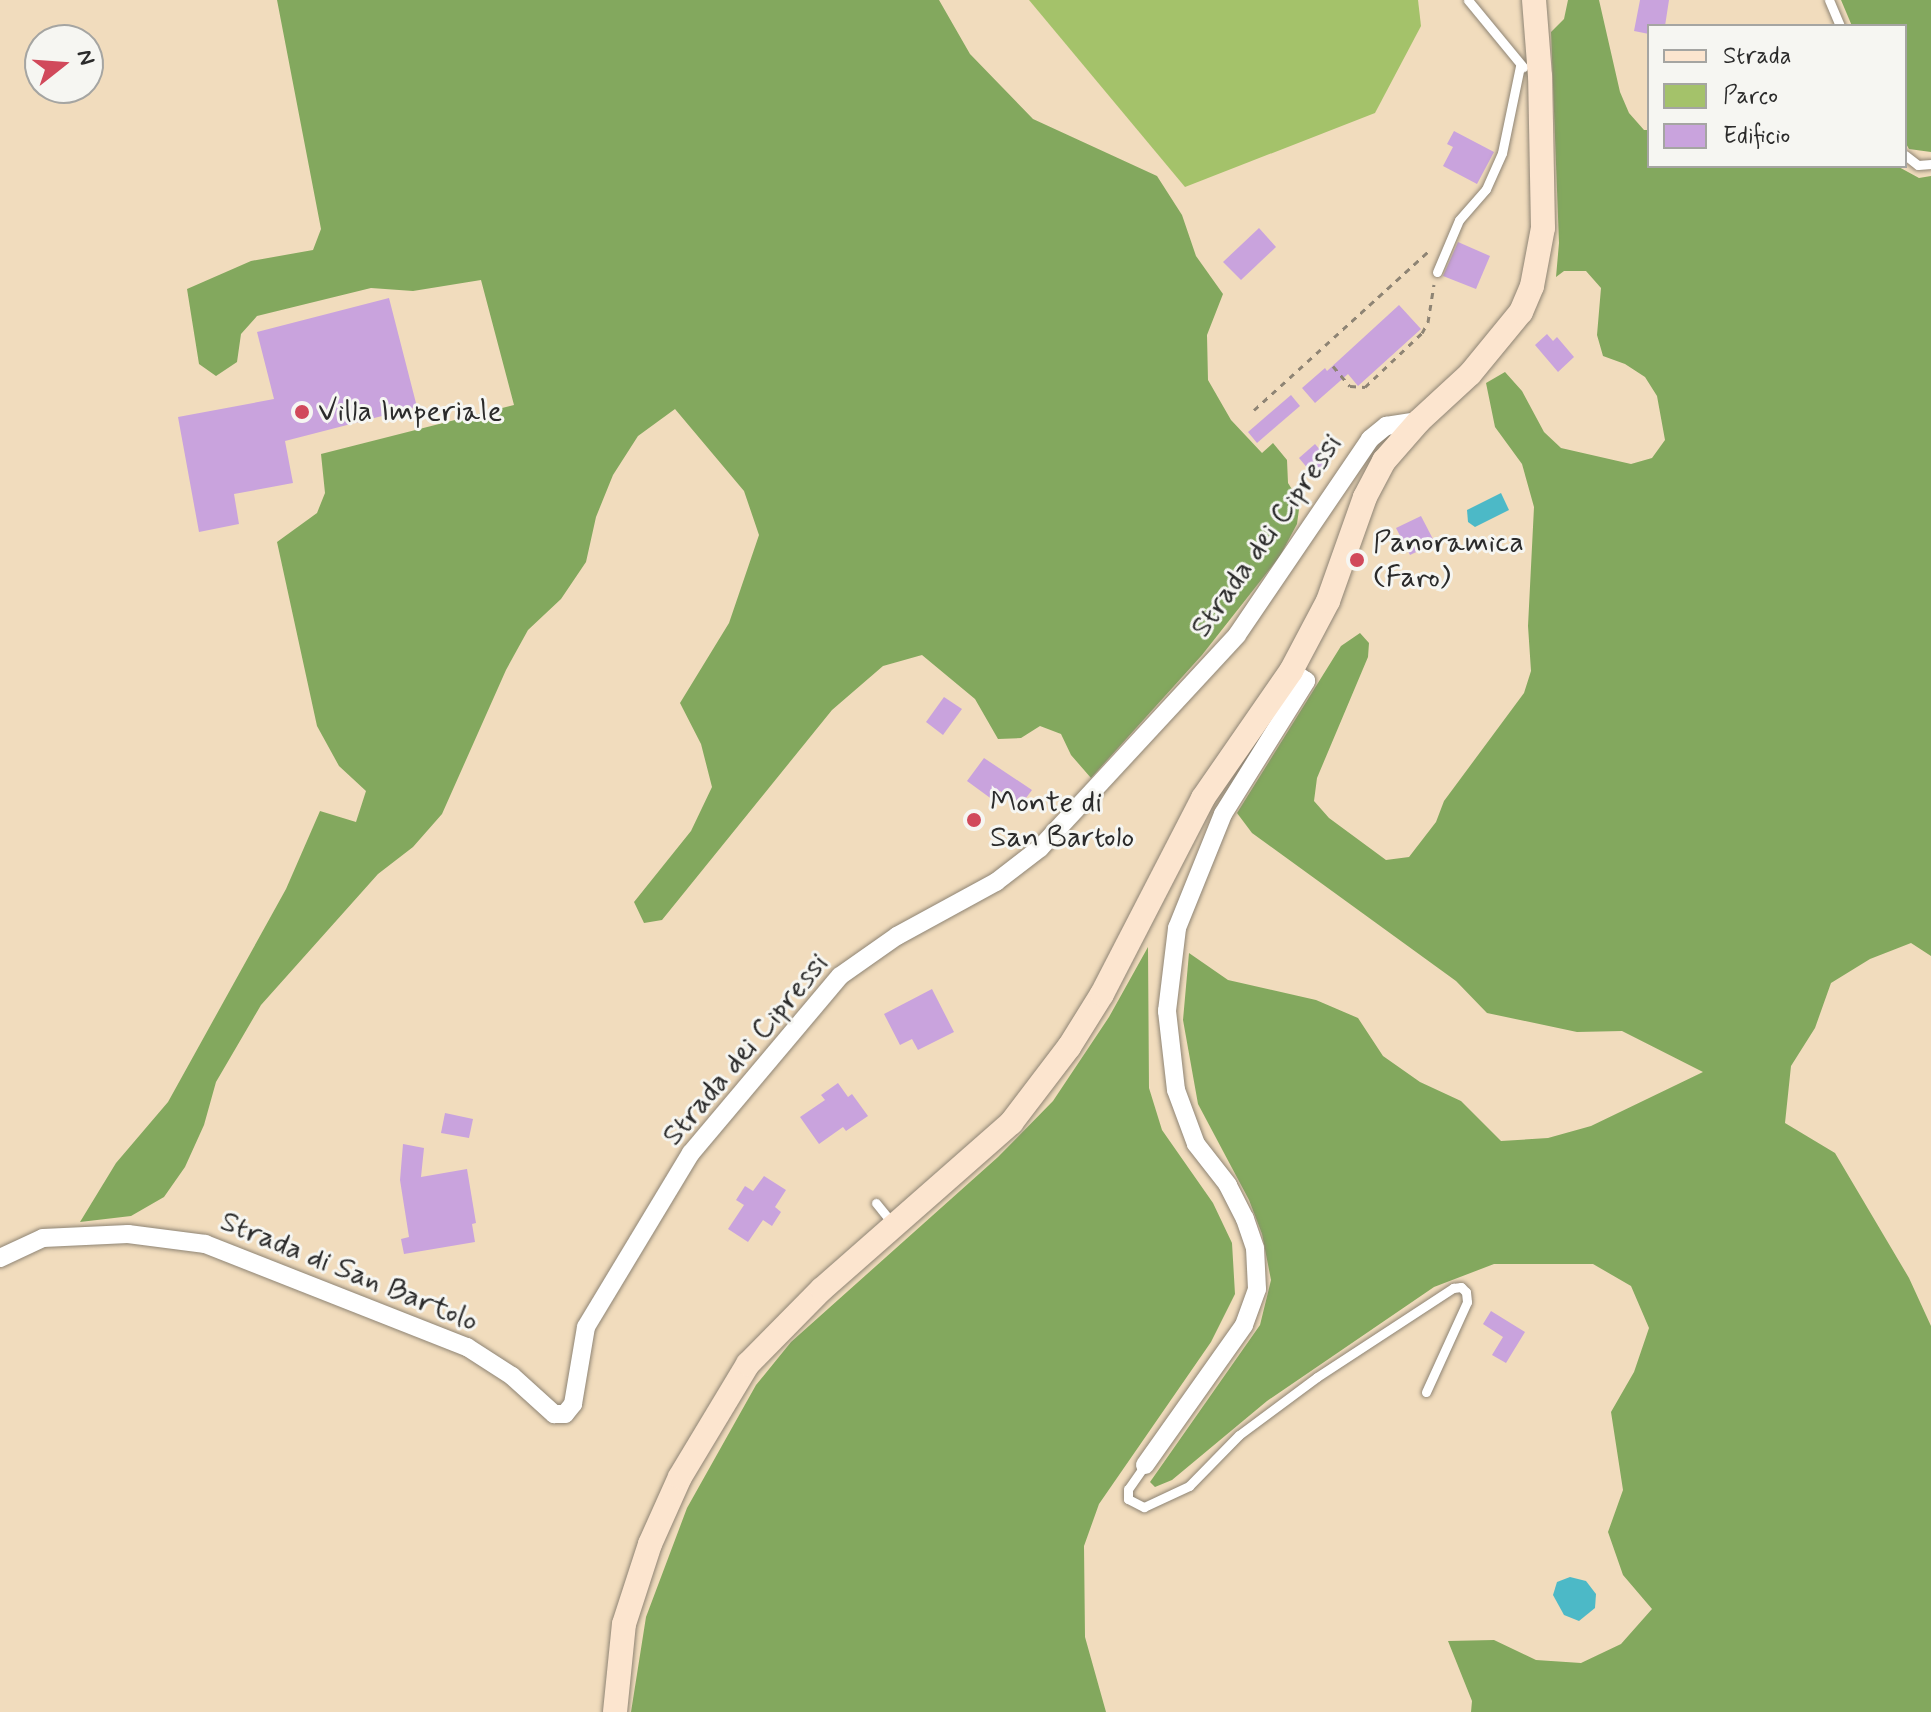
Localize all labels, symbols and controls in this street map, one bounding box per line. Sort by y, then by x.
north arrow [24,24,104,104]
legend [1647,24,1907,168]
text: Strada [1723,41,1792,72]
text: N [70,46,101,69]
text: Parco [1723,81,1778,112]
text: Edificio [1723,121,1790,152]
place label: Villa Imperiale [318,394,506,430]
marker: Villa Imperiale [293,403,311,421]
street label: Strada dei Cipressi [1184,428,1350,644]
place label: Panoramica (Faro) [1373,525,1524,596]
marker: Panoramica (Faro) [1348,551,1366,569]
place label: Monte di San Bartolo [990,785,1138,856]
marker: Monte di San Bartolo [965,811,983,829]
street label: Strada dei Cipressi [656,947,836,1153]
street label: Strada di San Bartolo [217,1205,481,1339]

